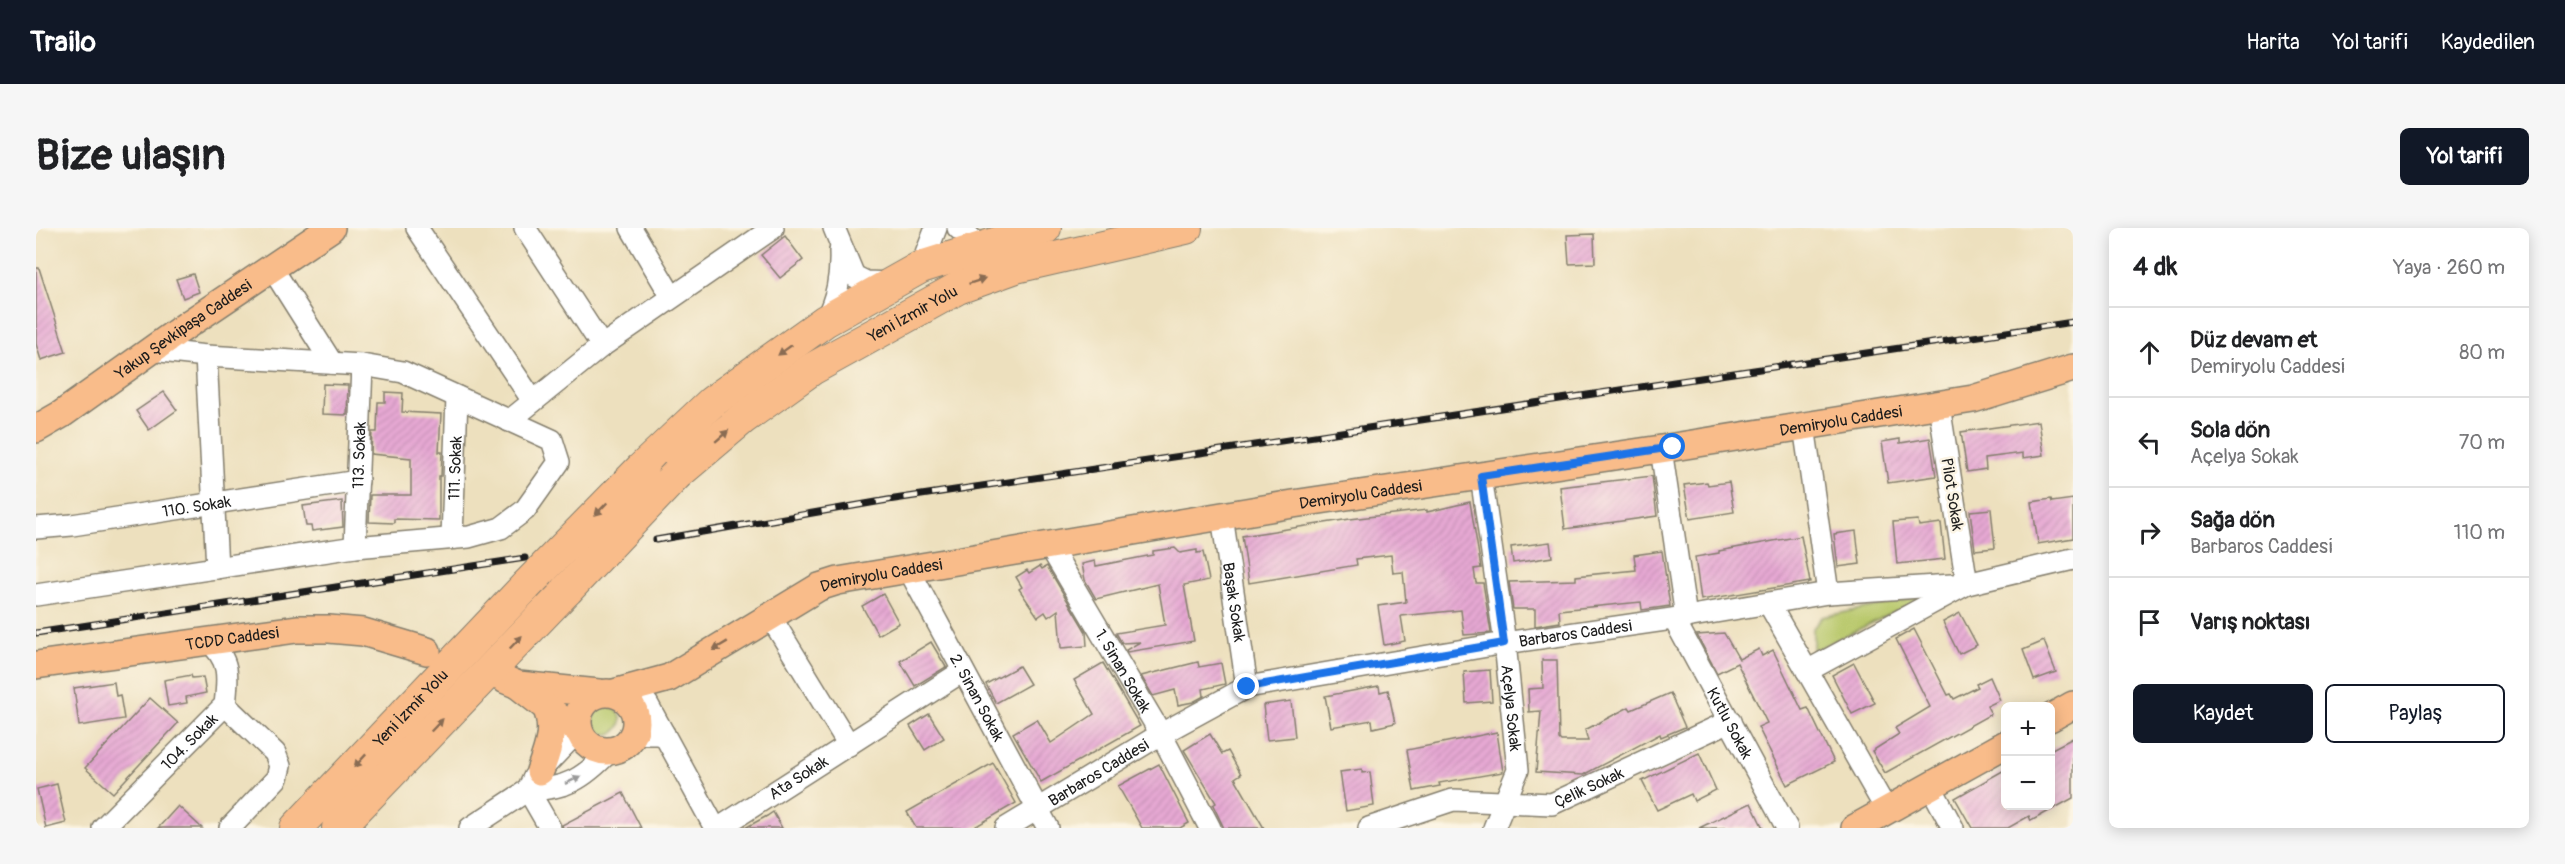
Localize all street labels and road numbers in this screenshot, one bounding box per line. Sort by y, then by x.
street label: Yakup Şevkipaşa Caddesi [111,275,256,385]
street label: Yeni İzmir Yolu [864,281,961,348]
street label: Demiryolu Caddesi [1778,401,1904,441]
street label: 113. Sokak [348,421,371,489]
street label: 111. Sokak [444,435,467,501]
street label: Pilot Sokak [1936,456,1968,532]
street label: Demiryolu Caddesi [1298,476,1424,514]
street label: 110. Sokak [161,492,233,522]
street label: Demiryolu Caddesi [818,554,944,597]
street label: Başak Sokak [1218,561,1249,644]
street label: Barbaros Caddesi [1518,616,1634,652]
street label: TCDD Caddesi [184,623,281,655]
street label: 1. Sinan Sokak [1090,626,1155,717]
street label: 2. Sinan Sokak [945,651,1009,745]
street label: Açelya Sokak [1496,664,1525,753]
street label: Yeni İzmir Yolu [369,665,453,752]
street label: Kutlu Sokak [1702,684,1757,763]
street label: 104. Sokak [157,709,222,775]
street label: Barbaros Caddesi [1045,735,1153,811]
street label: Ata Sokak [765,751,832,804]
street label: Çelik Sokak [1551,763,1627,813]

